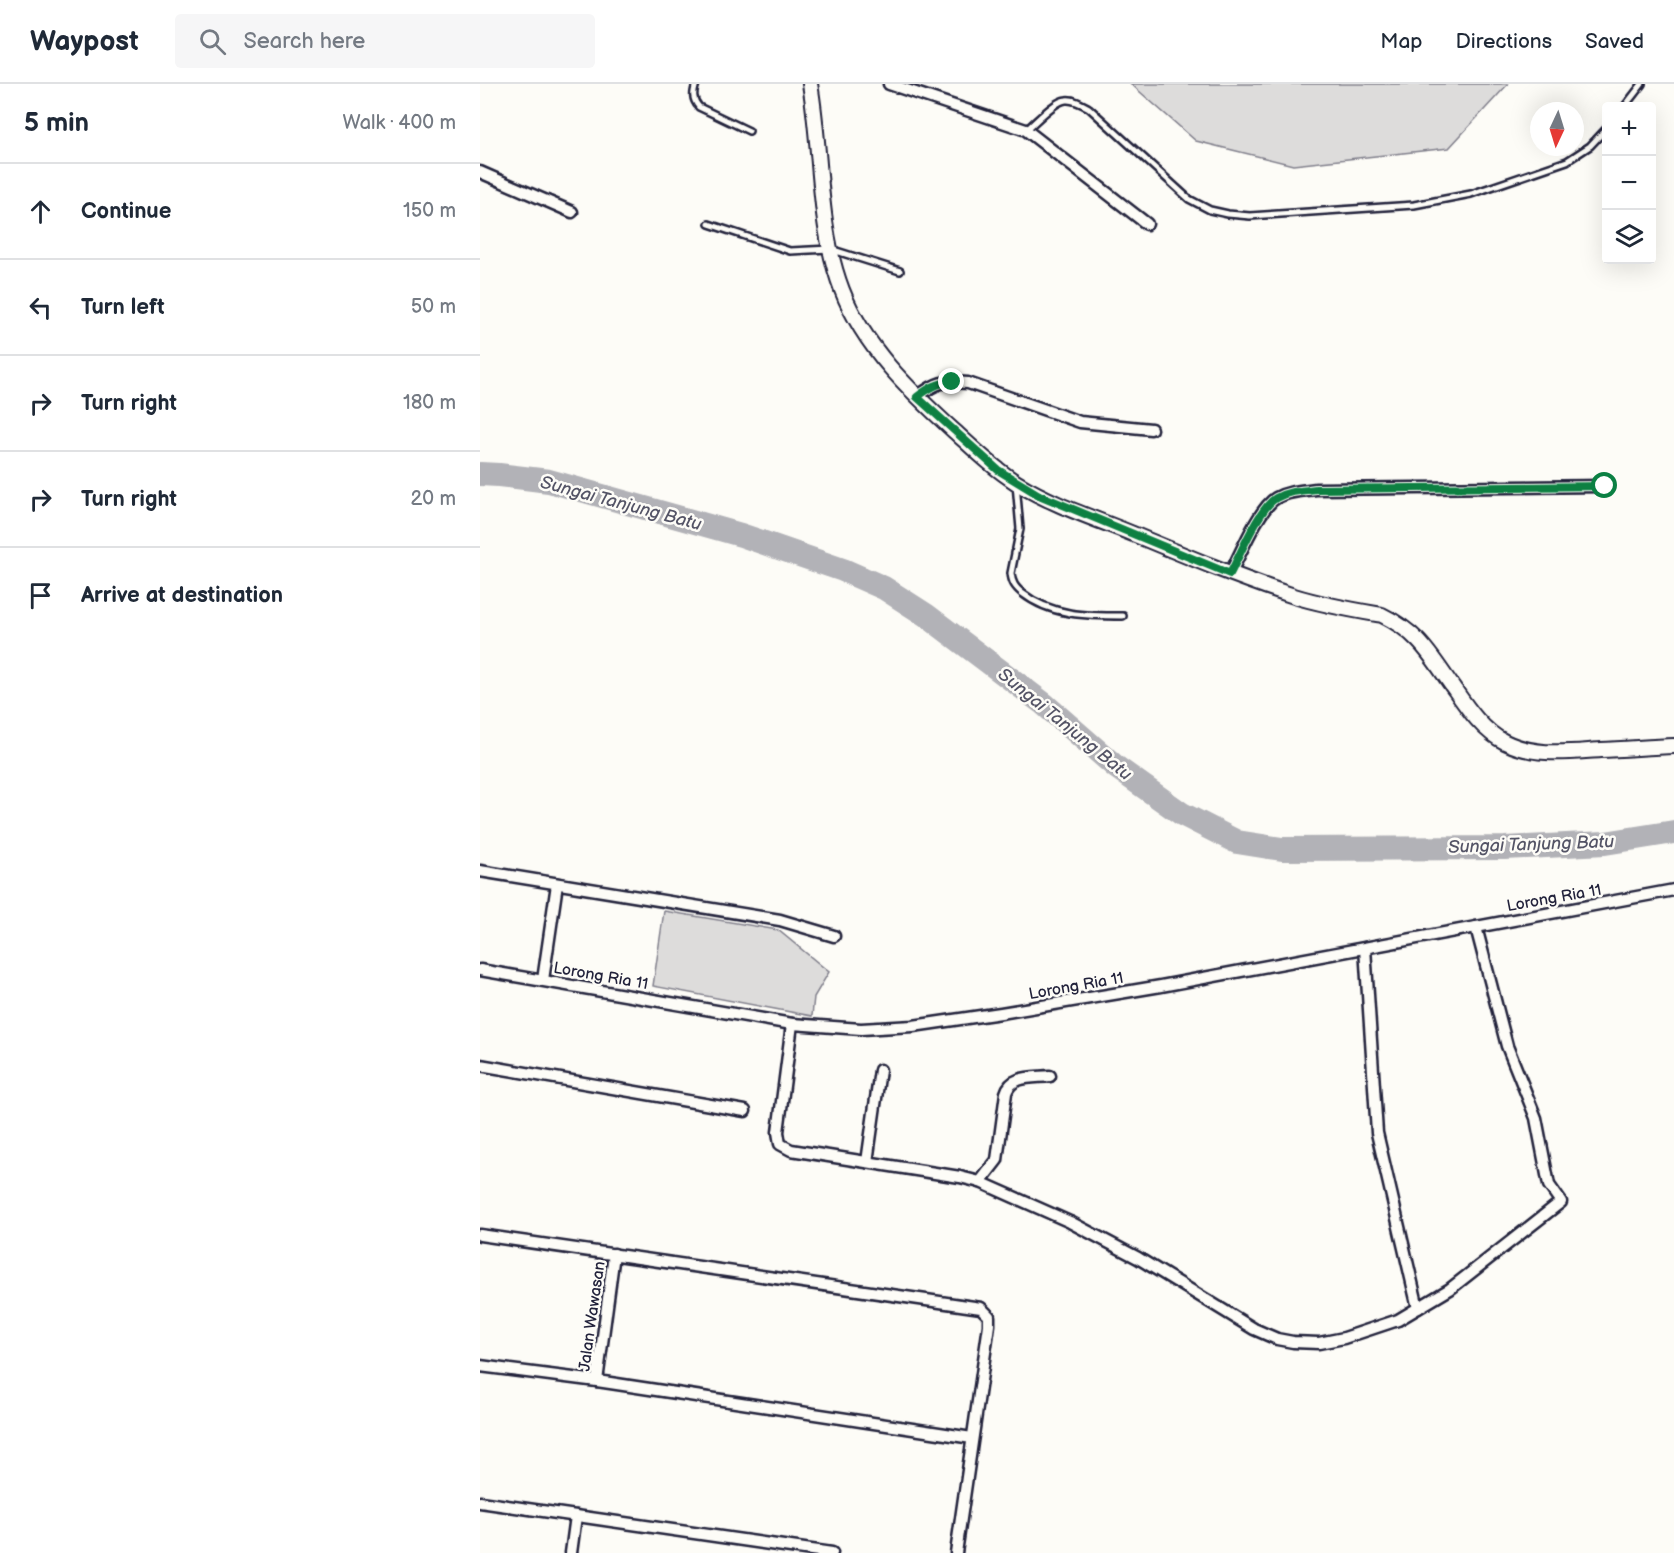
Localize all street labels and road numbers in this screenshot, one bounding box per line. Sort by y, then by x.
street label: Lorong Ria 11 [1505,881,1603,916]
street label: Lorong Ria 11 [552,959,650,994]
street label: Lorong Ria 11 [1027,969,1125,1004]
street label: Jalan Wawasan [575,1260,610,1372]

